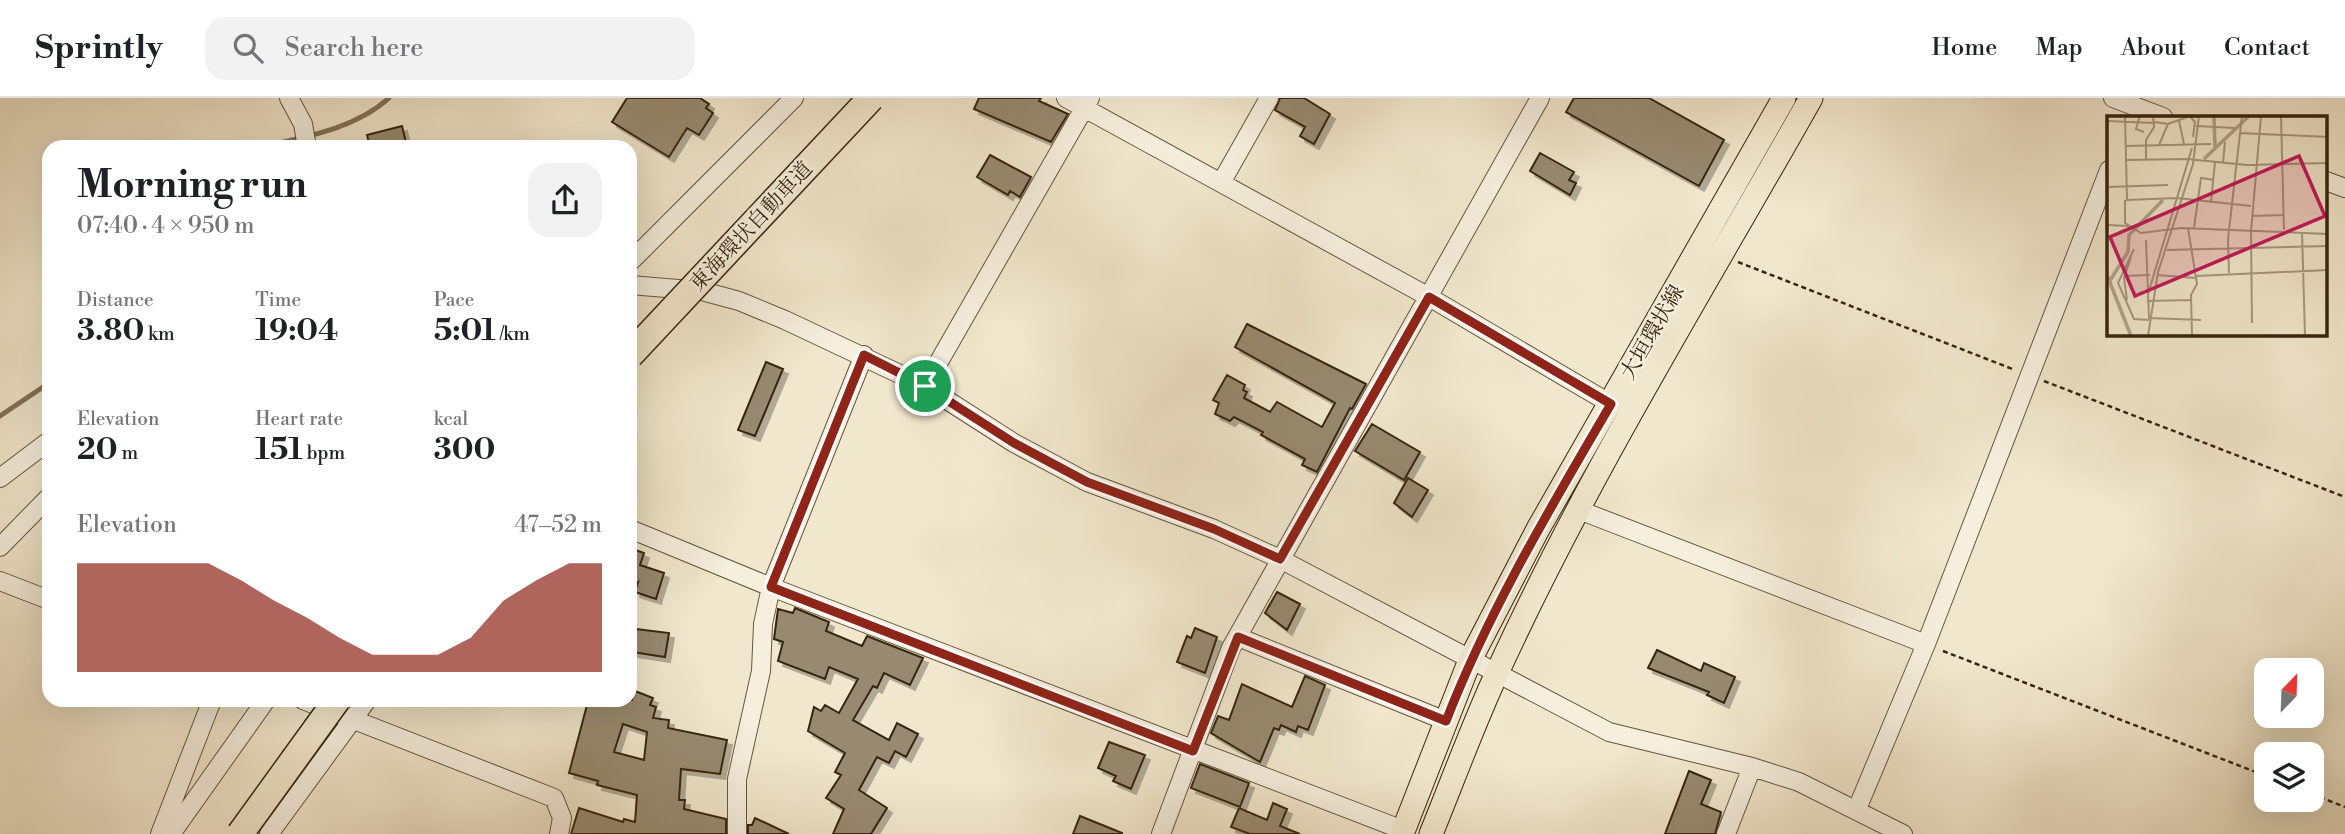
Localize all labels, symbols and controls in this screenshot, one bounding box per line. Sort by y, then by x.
search box [205,17,695,80]
text: Sprintly [35,28,163,69]
icon: search [229,29,267,67]
text: Search here [285,32,423,64]
text: Home [1932,33,1997,63]
text: Map [2035,33,2083,63]
text: About [2121,33,2186,63]
text: Contact [2224,33,2310,63]
inset map [2107,116,2328,336]
street label: 東海環状自動車道 [685,156,819,297]
text: Morning run [77,162,307,209]
button: share [528,163,602,237]
text: 07:40 · 4 × 950 m [77,212,254,240]
street label: 大垣環状線 [1615,281,1690,384]
text: Distance [77,288,154,312]
text: Time [255,288,301,312]
text: Pace [434,288,474,312]
text: 3.80 [77,312,144,350]
text: 19:04 [255,312,338,350]
text: 5:01 [434,312,496,350]
text: km [144,322,175,346]
text: /km [496,322,530,346]
pin [895,356,955,416]
icon: arrive [906,367,944,405]
text: Elevation [77,407,159,431]
text: Heart rate [255,407,343,431]
text: kcal [434,407,468,431]
text: 20 [77,431,118,469]
text: 151 [255,431,303,469]
text: 300 [434,431,495,469]
text: m [118,441,138,465]
text: bpm [303,441,345,465]
text: Elevation [77,511,177,539]
text: 47–52 m [515,511,602,539]
north arrow [2254,658,2324,728]
map controls [2254,658,2324,812]
button: layers [2254,742,2324,812]

